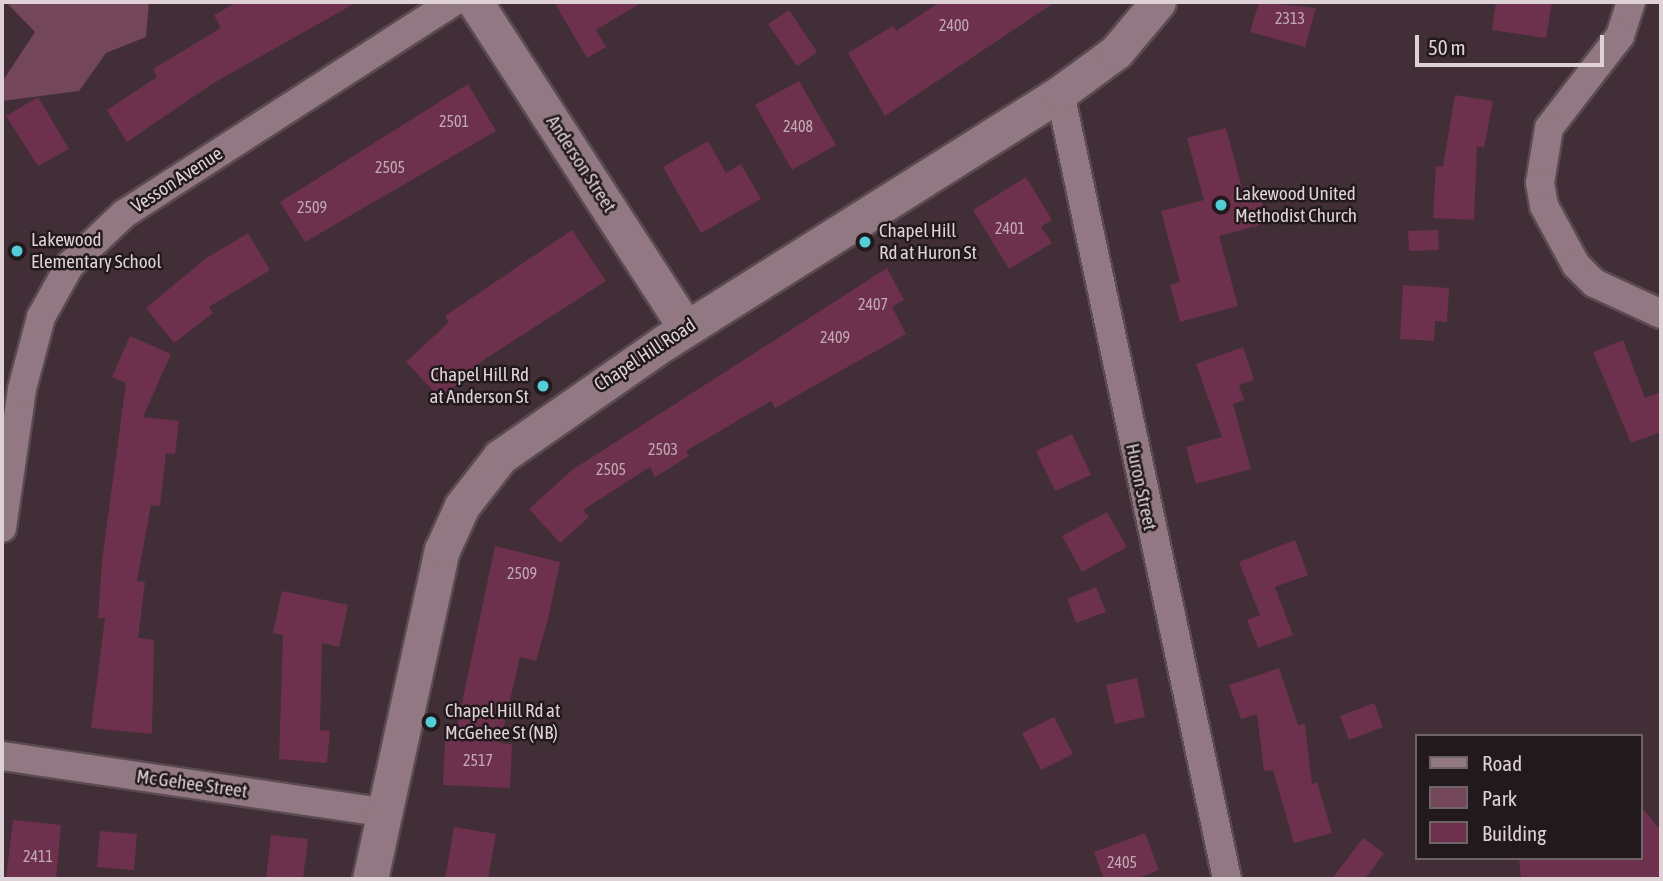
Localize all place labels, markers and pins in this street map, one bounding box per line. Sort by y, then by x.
place label: Lakewood United Methodist Church [1235,183,1357,227]
marker: Lakewood United Methodist Church [1213,197,1229,213]
place label: Chapel Hill Rd at Huron St [879,220,977,264]
place label: Lakewood Elementary School [31,229,162,273]
marker: Chapel Hill Rd at Huron St [857,234,873,250]
marker: Lakewood Elementary School [9,243,25,259]
place label: Chapel Hill Rd at Anderson St [429,364,529,408]
marker: Chapel Hill Rd at Anderson St [535,378,551,394]
place label: Chapel Hill Rd at McGehee St (NB) [445,700,560,744]
marker: Chapel Hill Rd at McGehee St (NB) [423,714,439,730]

